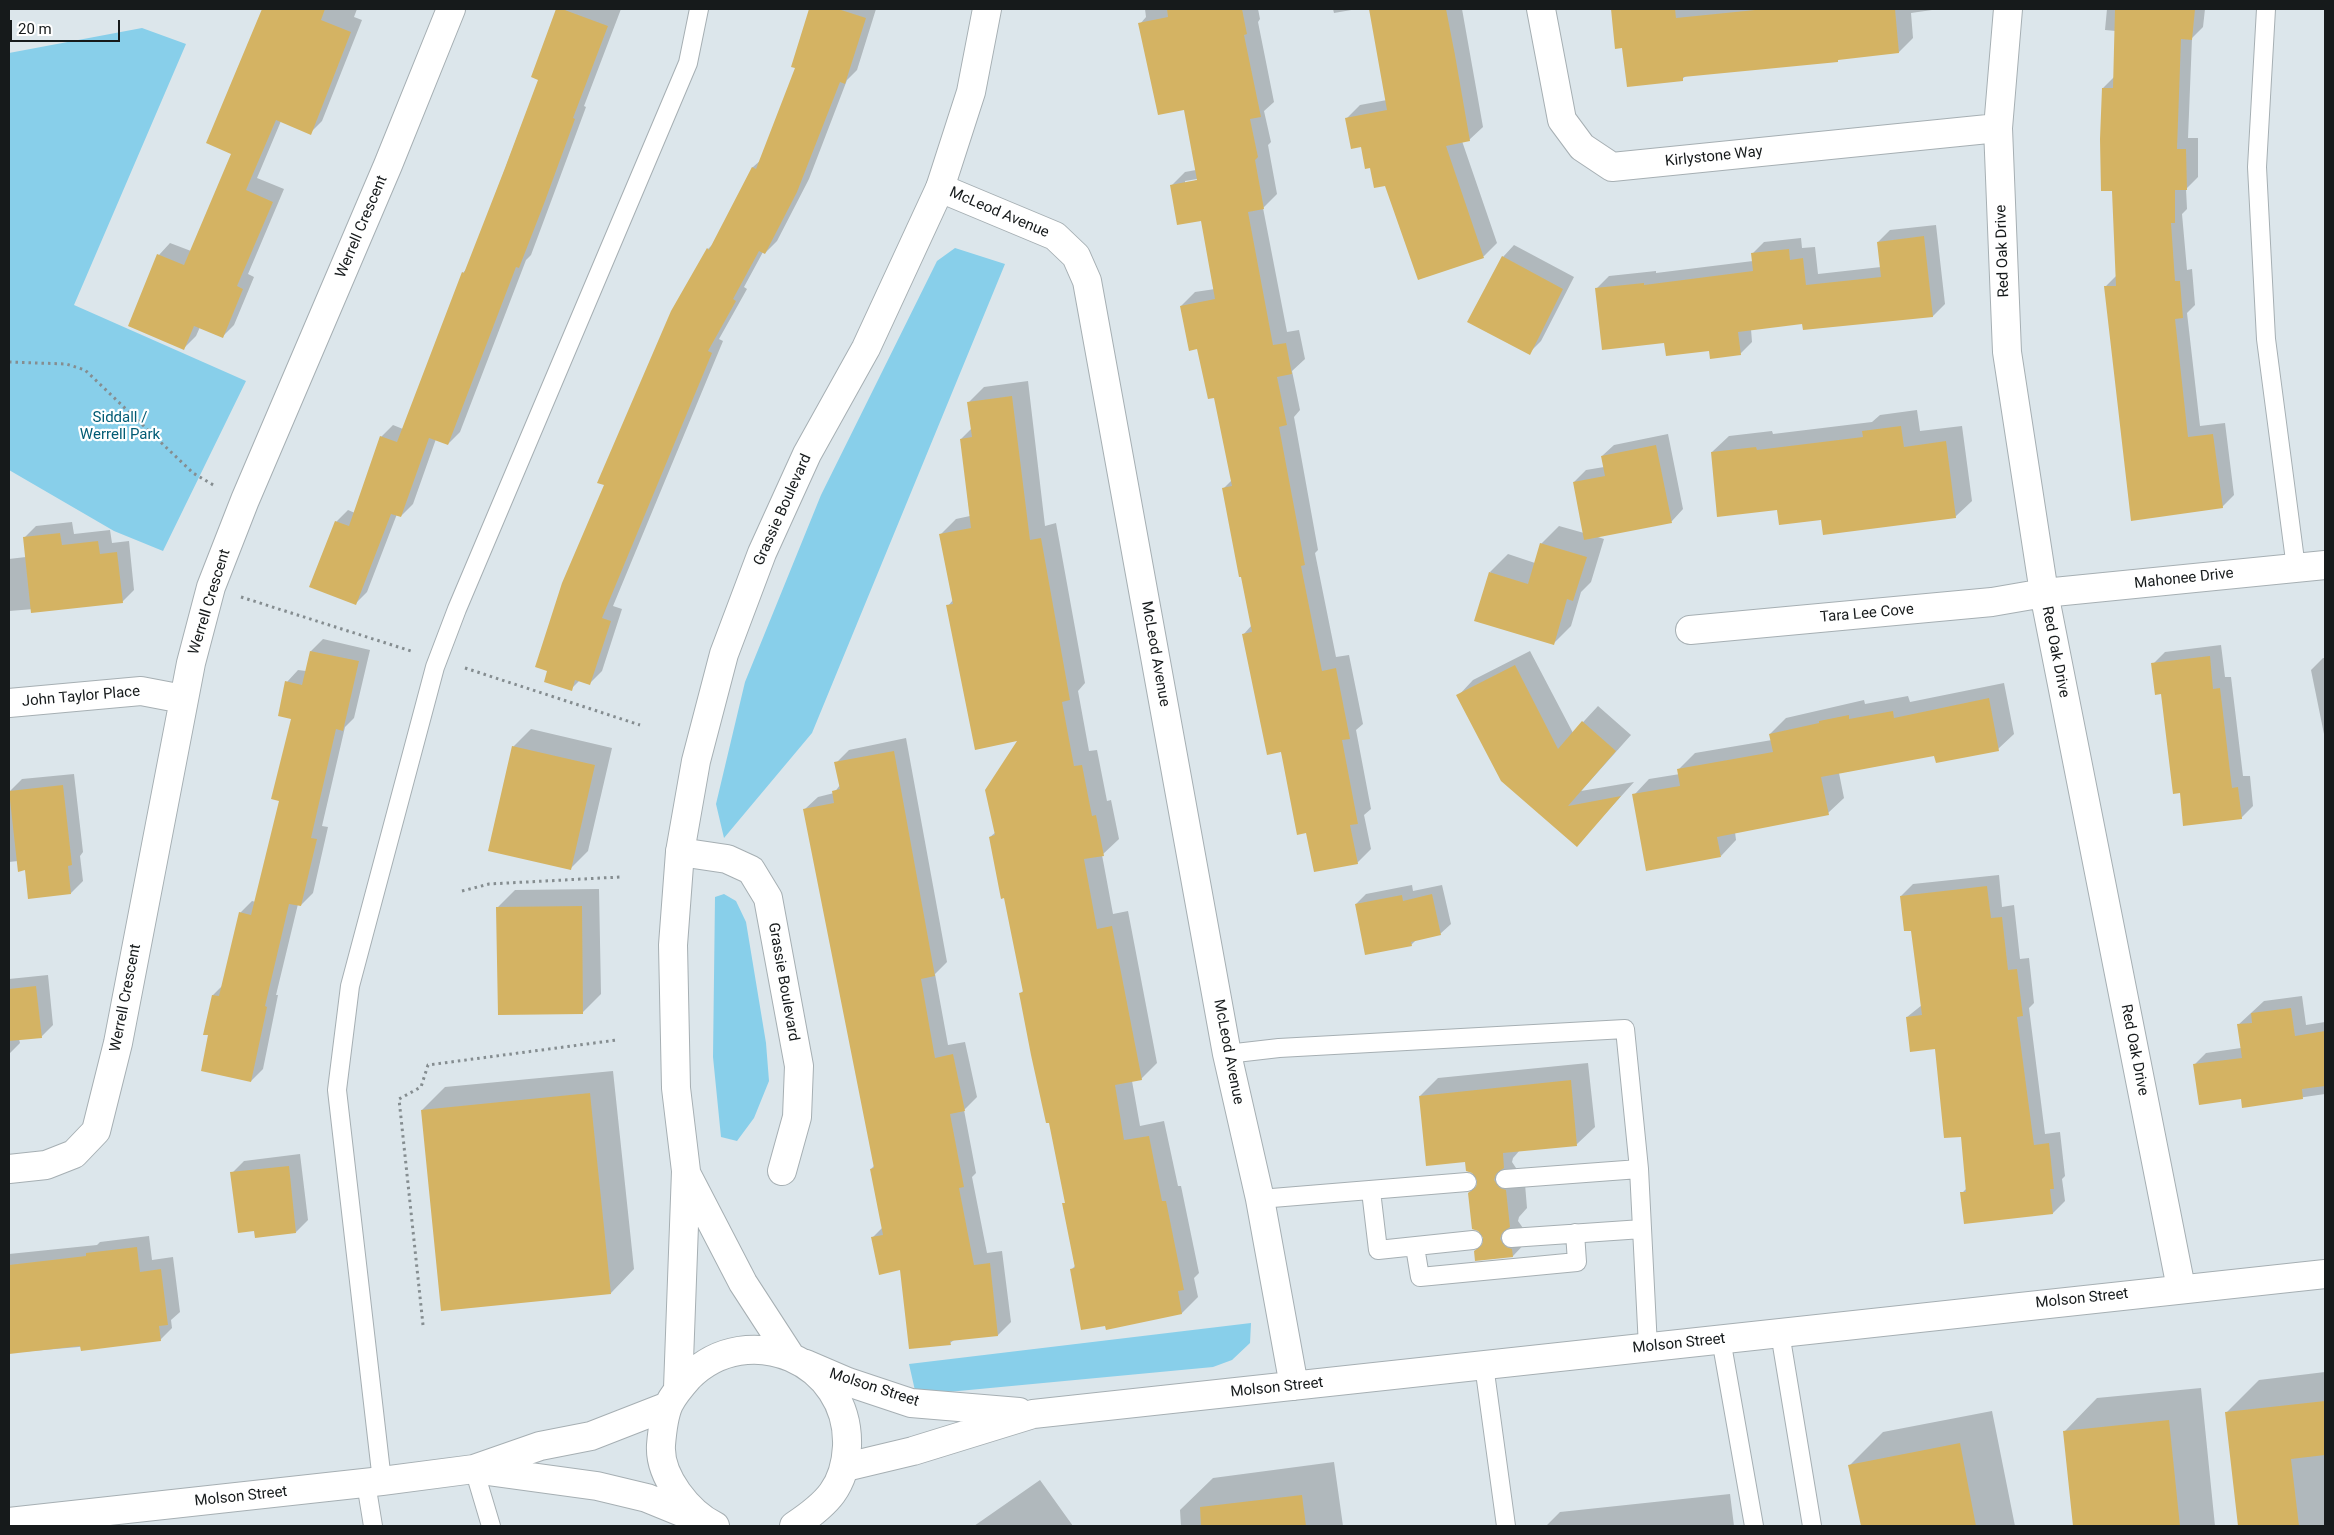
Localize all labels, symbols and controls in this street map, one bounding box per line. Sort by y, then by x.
scale bar [12,10,122,42]
text: 20 m [18,20,52,38]
street label: Kirlystone Way [1664,143,1764,171]
street label: Werrell Crescent [332,173,392,281]
street label: McLeod Avenue [946,184,1052,242]
street label: Red Oak Drive [1992,204,2014,298]
park label: Siddall / Werrell Park [80,409,160,444]
street label: Grassie Boulevard [750,451,816,569]
street label: Werrell Crescent [185,547,235,657]
street label: Mahonee Drive [2133,565,2235,593]
street label: McLeod Avenue [1137,600,1173,708]
street label: Tara Lee Cove [1819,601,1915,627]
street label: Red Oak Drive [2037,605,2073,699]
street label: John Taylor Place [21,683,141,711]
street label: Grassie Boulevard [764,921,802,1043]
street label: Werrell Crescent [107,943,145,1053]
street label: McLeod Avenue [1209,998,1247,1106]
street label: Red Oak Drive [2116,1003,2152,1097]
street label: Molson Street [2035,1285,2129,1313]
street label: Molson Street [1632,1330,1726,1358]
street label: Molson Street [827,1365,921,1411]
street label: Molson Street [1230,1374,1324,1402]
street label: Molson Street [194,1483,288,1511]

